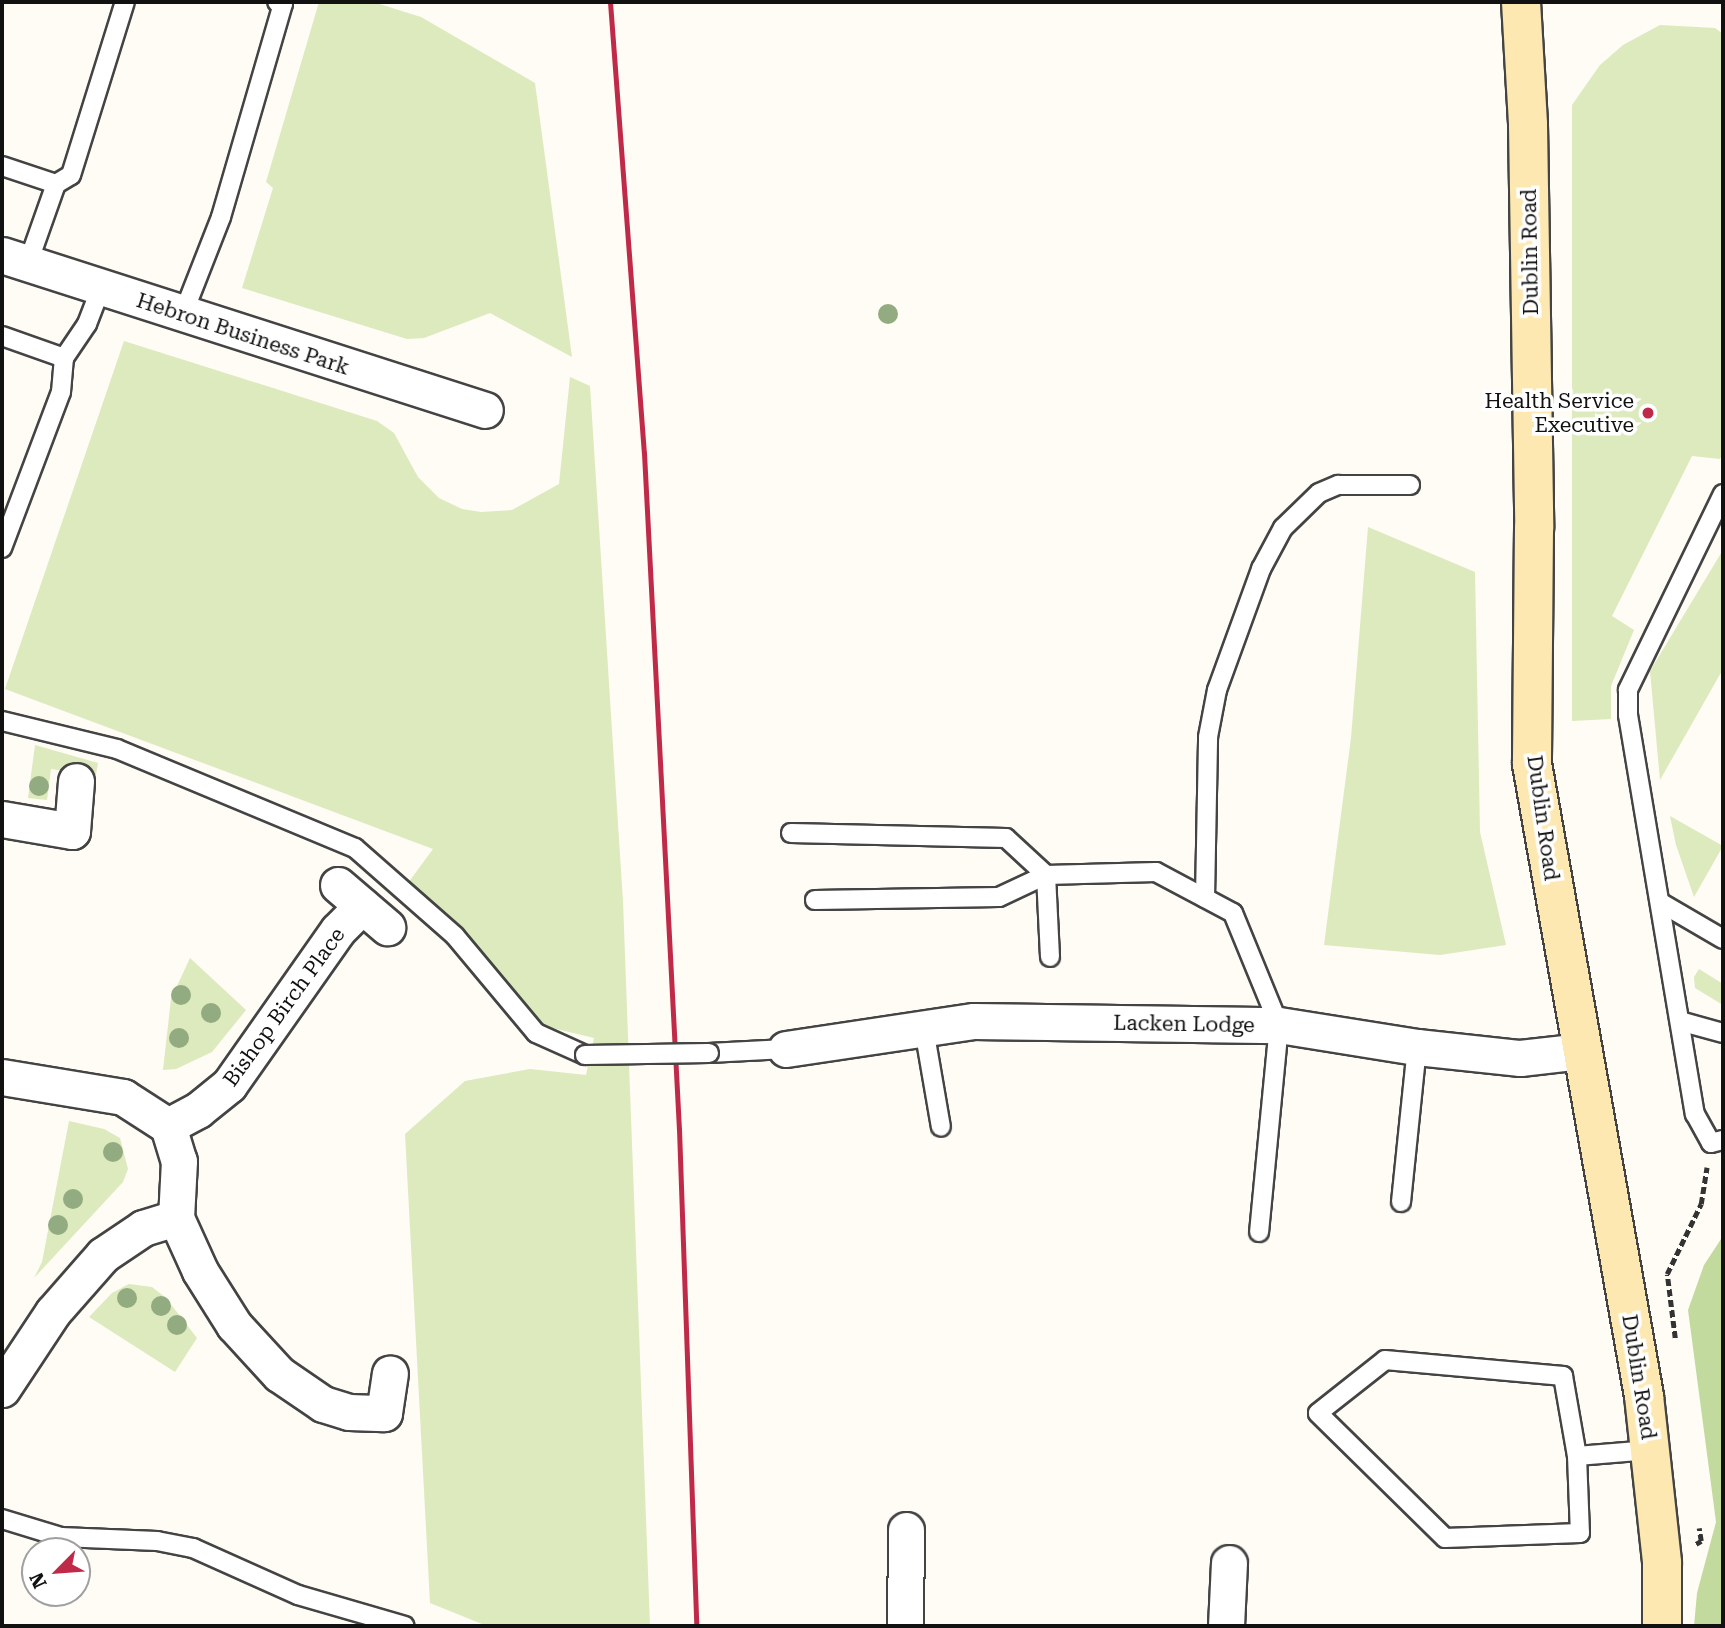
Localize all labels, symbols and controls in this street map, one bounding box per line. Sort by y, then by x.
street label: Dublin Road [1516,189,1544,315]
street label: Hebron Business Park [133,288,353,380]
place label: Health Service Executive [1485,388,1634,438]
marker: Health Service Executive [1640,405,1656,421]
street label: Dublin Road [1522,754,1564,882]
street label: Bishop Birch Place [218,923,350,1091]
street label: Lacken Lodge [1113,1010,1255,1038]
street label: Dublin Road [1617,1313,1661,1441]
north arrow [21,1537,91,1607]
text: N [25,1569,52,1592]

